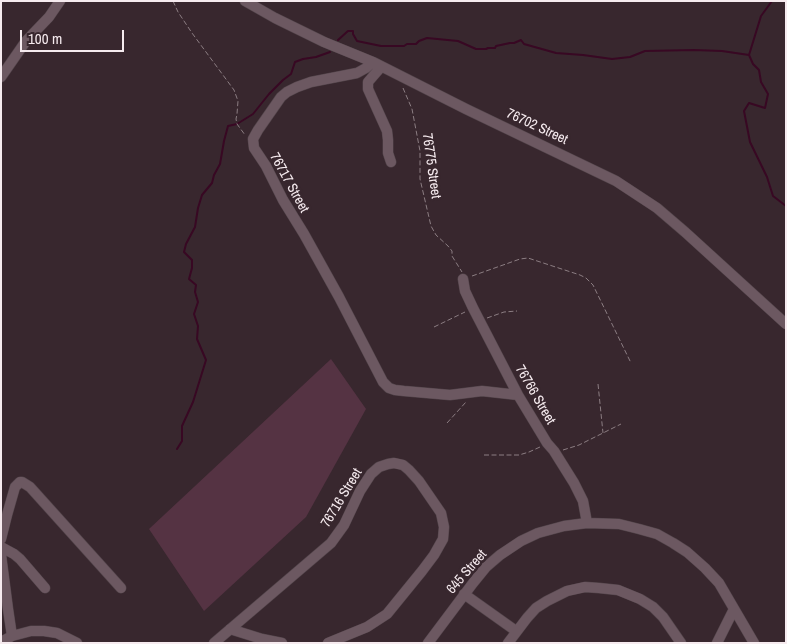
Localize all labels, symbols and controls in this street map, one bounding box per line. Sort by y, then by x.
scale bar [22,20,126,52]
text: 100 m [28,28,62,49]
street label: 76702 Street [504,105,570,149]
street label: 76775 Street [418,132,444,200]
street label: 76717 Street [266,150,312,216]
street label: 76766 Street [511,362,559,428]
street label: 76716 Street [318,465,366,531]
street label: 645 Street [443,546,491,598]

